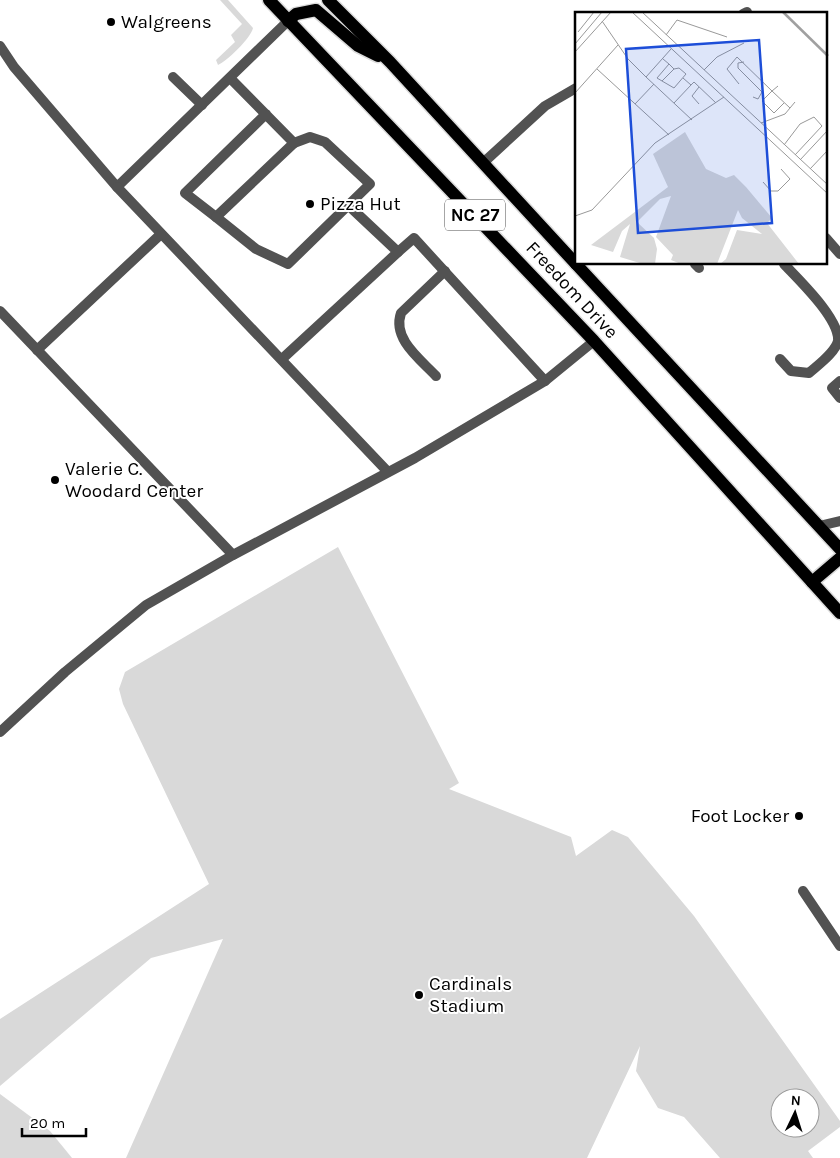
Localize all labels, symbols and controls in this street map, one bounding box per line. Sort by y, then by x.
place label: Walgreens [121,11,212,33]
inset map [575,12,828,265]
marker: Walgreens [105,16,117,28]
place label: Pizza Hut [320,193,401,215]
marker: Pizza Hut [304,198,316,210]
road number: NC 27 [445,200,505,230]
street label: Freedom Drive [521,237,623,343]
place label: Valerie C. Woodard Center [65,458,203,502]
marker: Valerie C. Woodard Center [49,474,61,486]
place label: Foot Locker [691,805,789,827]
marker: Foot Locker [793,810,805,822]
place label: Cardinals Stadium [429,973,512,1017]
marker: Cardinals Stadium [413,989,425,1001]
north arrow [770,1088,820,1138]
text: N [790,1092,801,1109]
scale bar [22,1106,86,1138]
text: 20 m [30,1114,65,1132]

